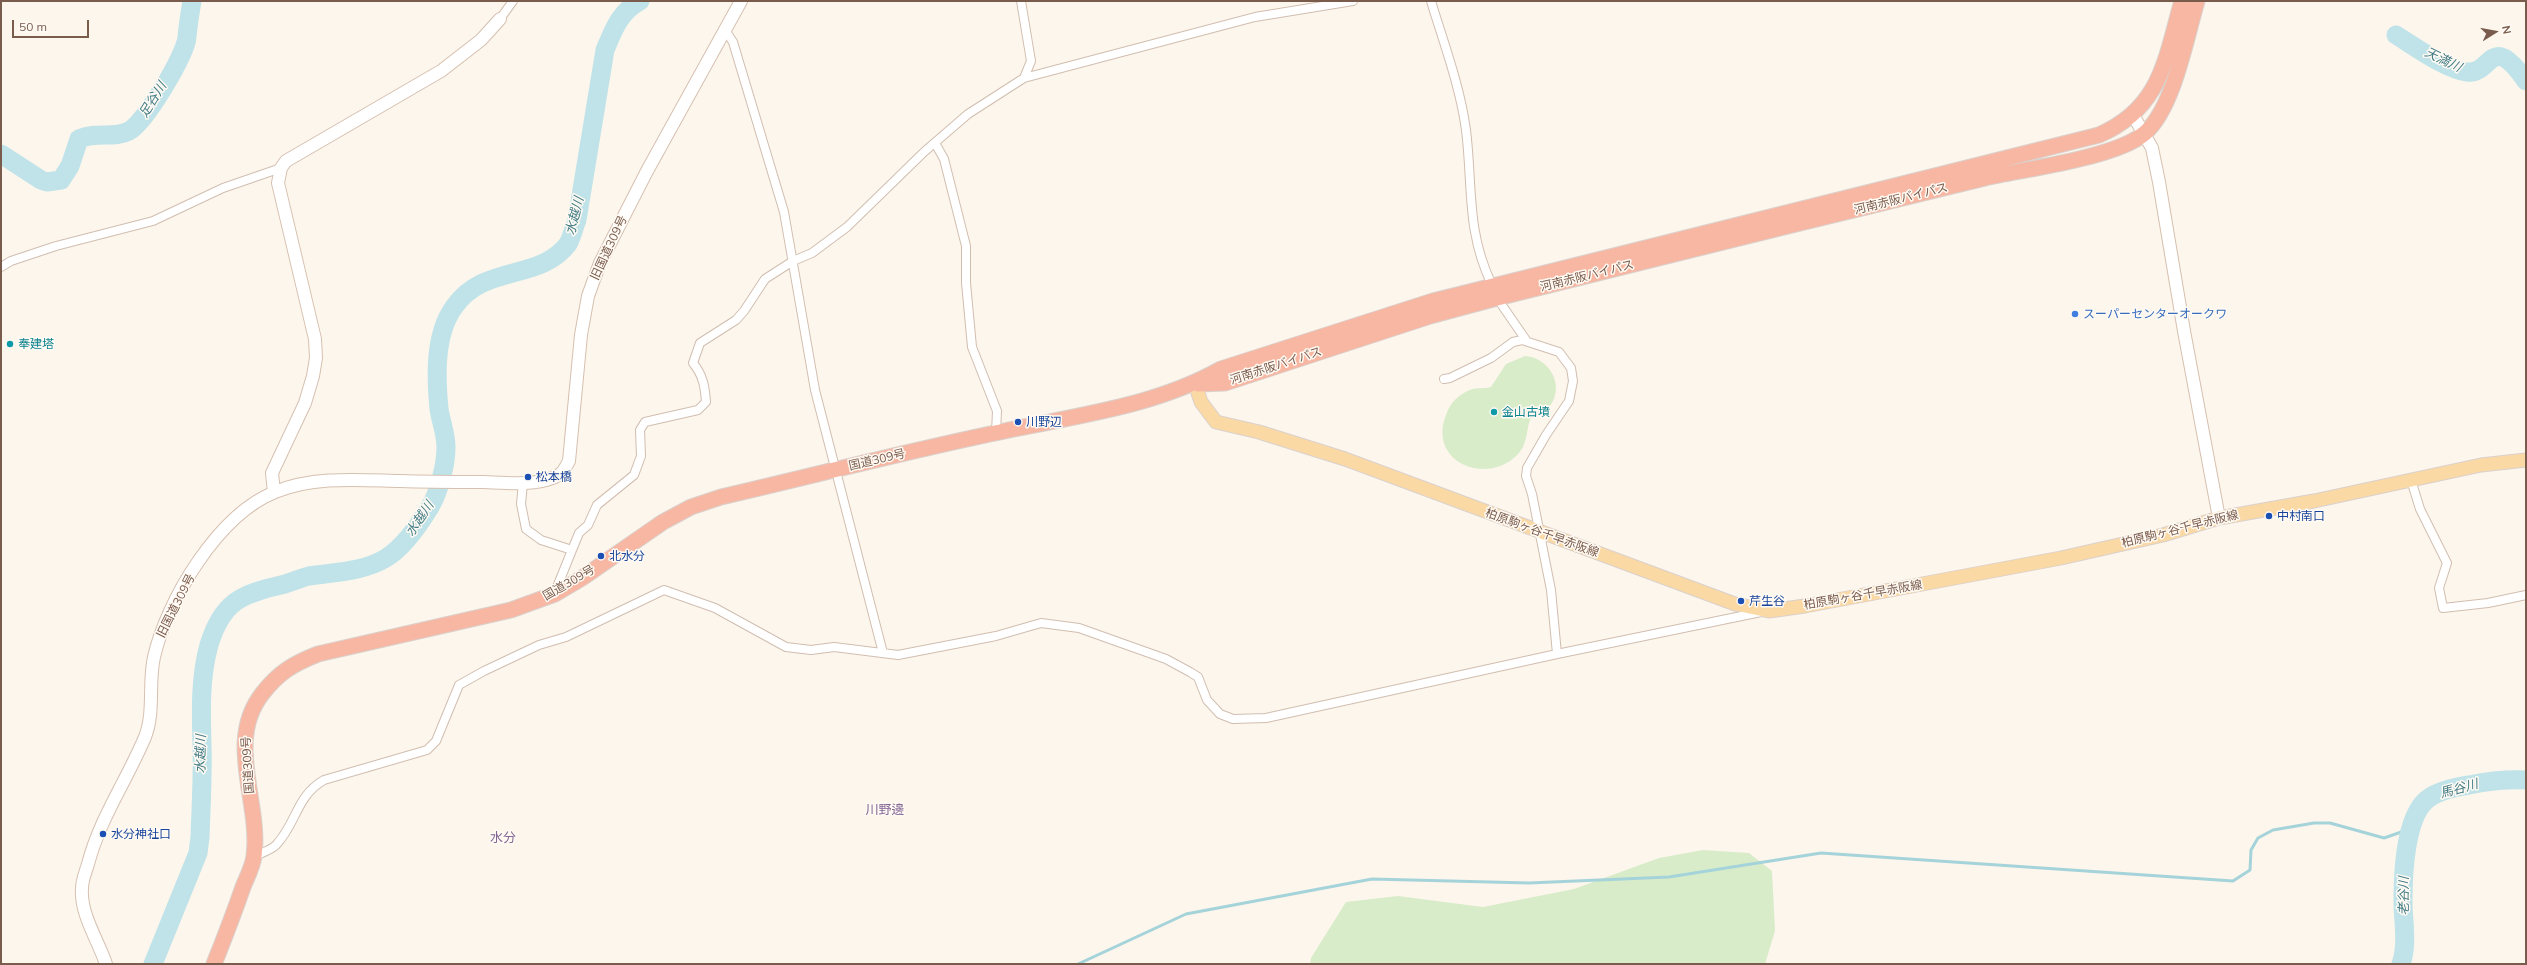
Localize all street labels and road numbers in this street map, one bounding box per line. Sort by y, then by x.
street label: 河南赤阪バイパス [1853,180,1949,218]
street label: 旧国道309号 [588,213,630,283]
street label: 河南赤阪バイパス [1539,257,1635,295]
street label: 河南赤阪バイパス [1228,344,1324,388]
street label: 国道309号 [847,447,907,473]
street label: 柏原駒ヶ谷千早赤阪線 [1483,506,1601,560]
street label: 柏原駒ヶ谷千早赤阪線 [2120,507,2240,551]
street label: 国道309号 [540,562,598,604]
street label: 旧国道309号 [154,572,198,640]
street label: 柏原駒ヶ谷千早赤阪線 [1803,577,1923,613]
street label: 国道309号 [239,736,257,794]

